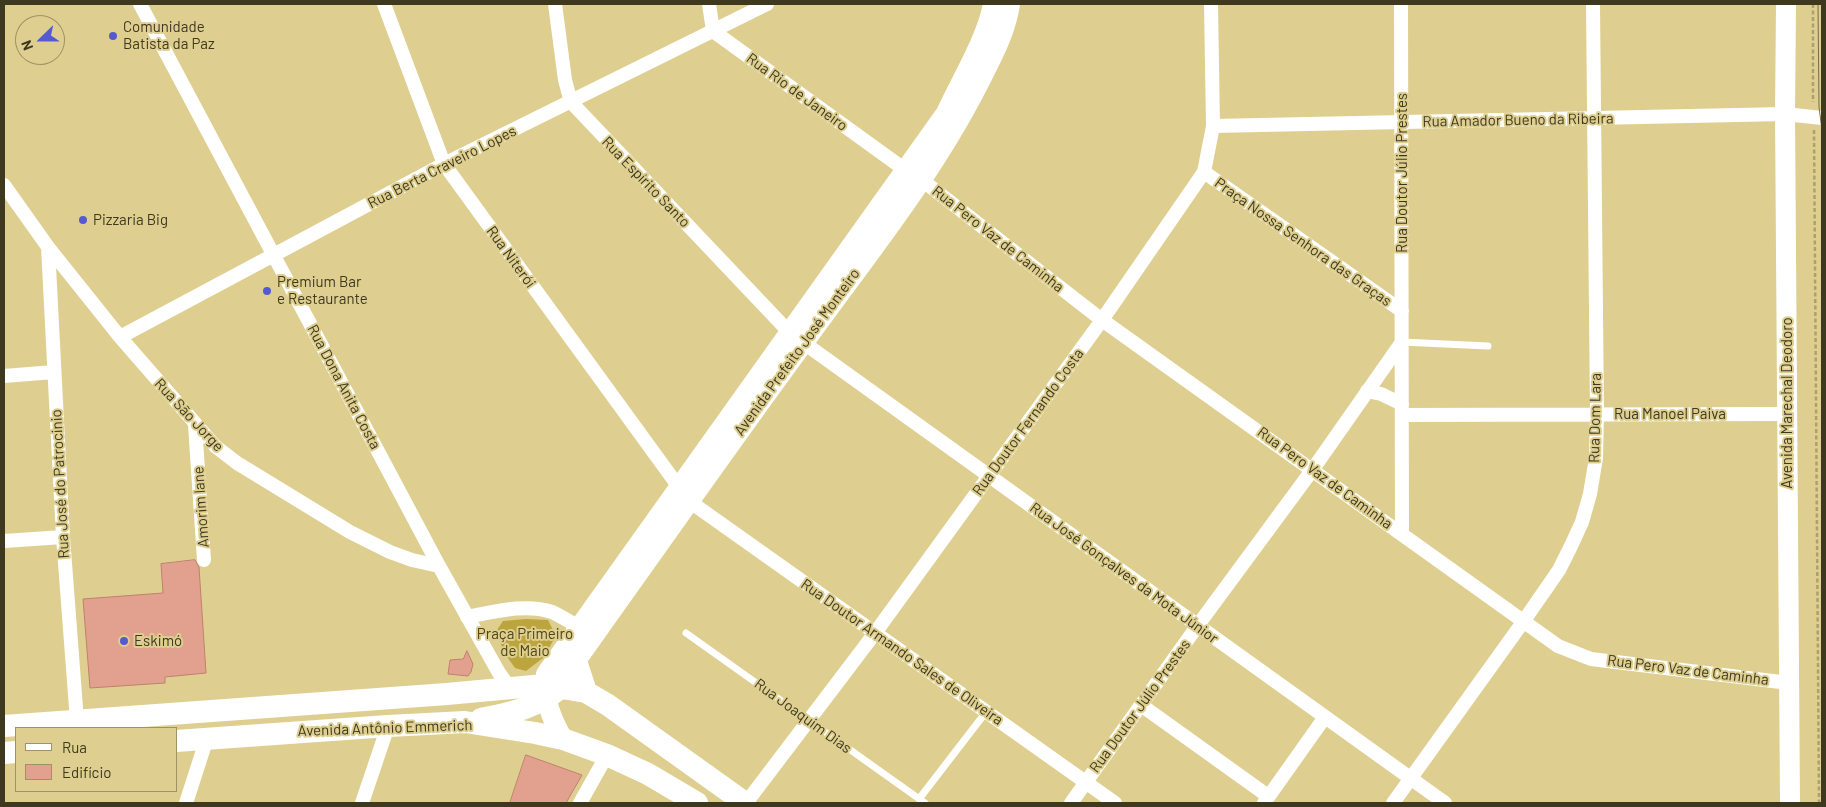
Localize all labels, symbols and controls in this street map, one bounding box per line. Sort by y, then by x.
north arrow [15,15,65,65]
place label: Comunidade Batista da Paz [123,18,215,53]
marker: Comunidade Batista da Paz [107,30,119,42]
text: N [17,38,36,53]
street label: Rua Rio de Janeiro [743,49,851,135]
street label: Rua Doutor Júlio Prestes [1393,93,1411,253]
street label: Rua Amador Bueno da Ribeira [1422,109,1614,131]
street label: Rua Berta Craveiro Lopes [365,122,519,212]
street label: Rua Espírito Santo [598,133,694,231]
street label: Praça Nossa Senhora das Graças [1211,174,1395,310]
street label: Rua Pero Vaz de Caminha [928,182,1068,296]
place label: Pizzaria Big [93,211,168,229]
marker: Pizzaria Big [77,214,89,226]
street label: Rua Niterói [482,222,540,292]
street label: Avenida Prefeito José Monteiro [730,265,864,439]
place label: Premium Bar e Restaurante [277,273,368,308]
marker: Premium Bar e Restaurante [261,285,273,297]
street label: Avenida Marechal Deodoro [1778,317,1796,489]
street label: Rua Dona Anita Costa [303,321,385,453]
street label: Rua Doutor Fernando Costa [969,345,1087,499]
street label: Rua Dom Lara [1585,373,1605,463]
street label: Rua São Jorge [151,375,227,455]
street label: Rua Manoel Paiva [1614,405,1726,423]
street label: Rua José do Patrocinio [47,409,73,559]
street label: Rua Pero Vaz de Caminha [1254,423,1396,533]
street label: Amorim lane [189,466,213,548]
street label: Rua José Gonçalves da Mota Júnior [1026,499,1222,647]
street label: Rua Doutor Armando Sales de Oliveira [797,575,1007,729]
park label: Praça Primeiro de Maio [477,625,573,660]
place label: Eskimó [134,632,182,650]
marker: Eskimó [118,635,130,647]
street label: Rua Doutor Júlio Prestes [1086,636,1194,776]
street label: Rua Pero Vaz de Caminha [1606,651,1770,689]
street label: Rua Joaquim Dias [751,675,855,757]
street label: Avenida Antônio Emmerich [297,716,473,740]
legend [15,727,178,792]
text: Rua [62,738,87,756]
text: Edifício [62,763,111,781]

